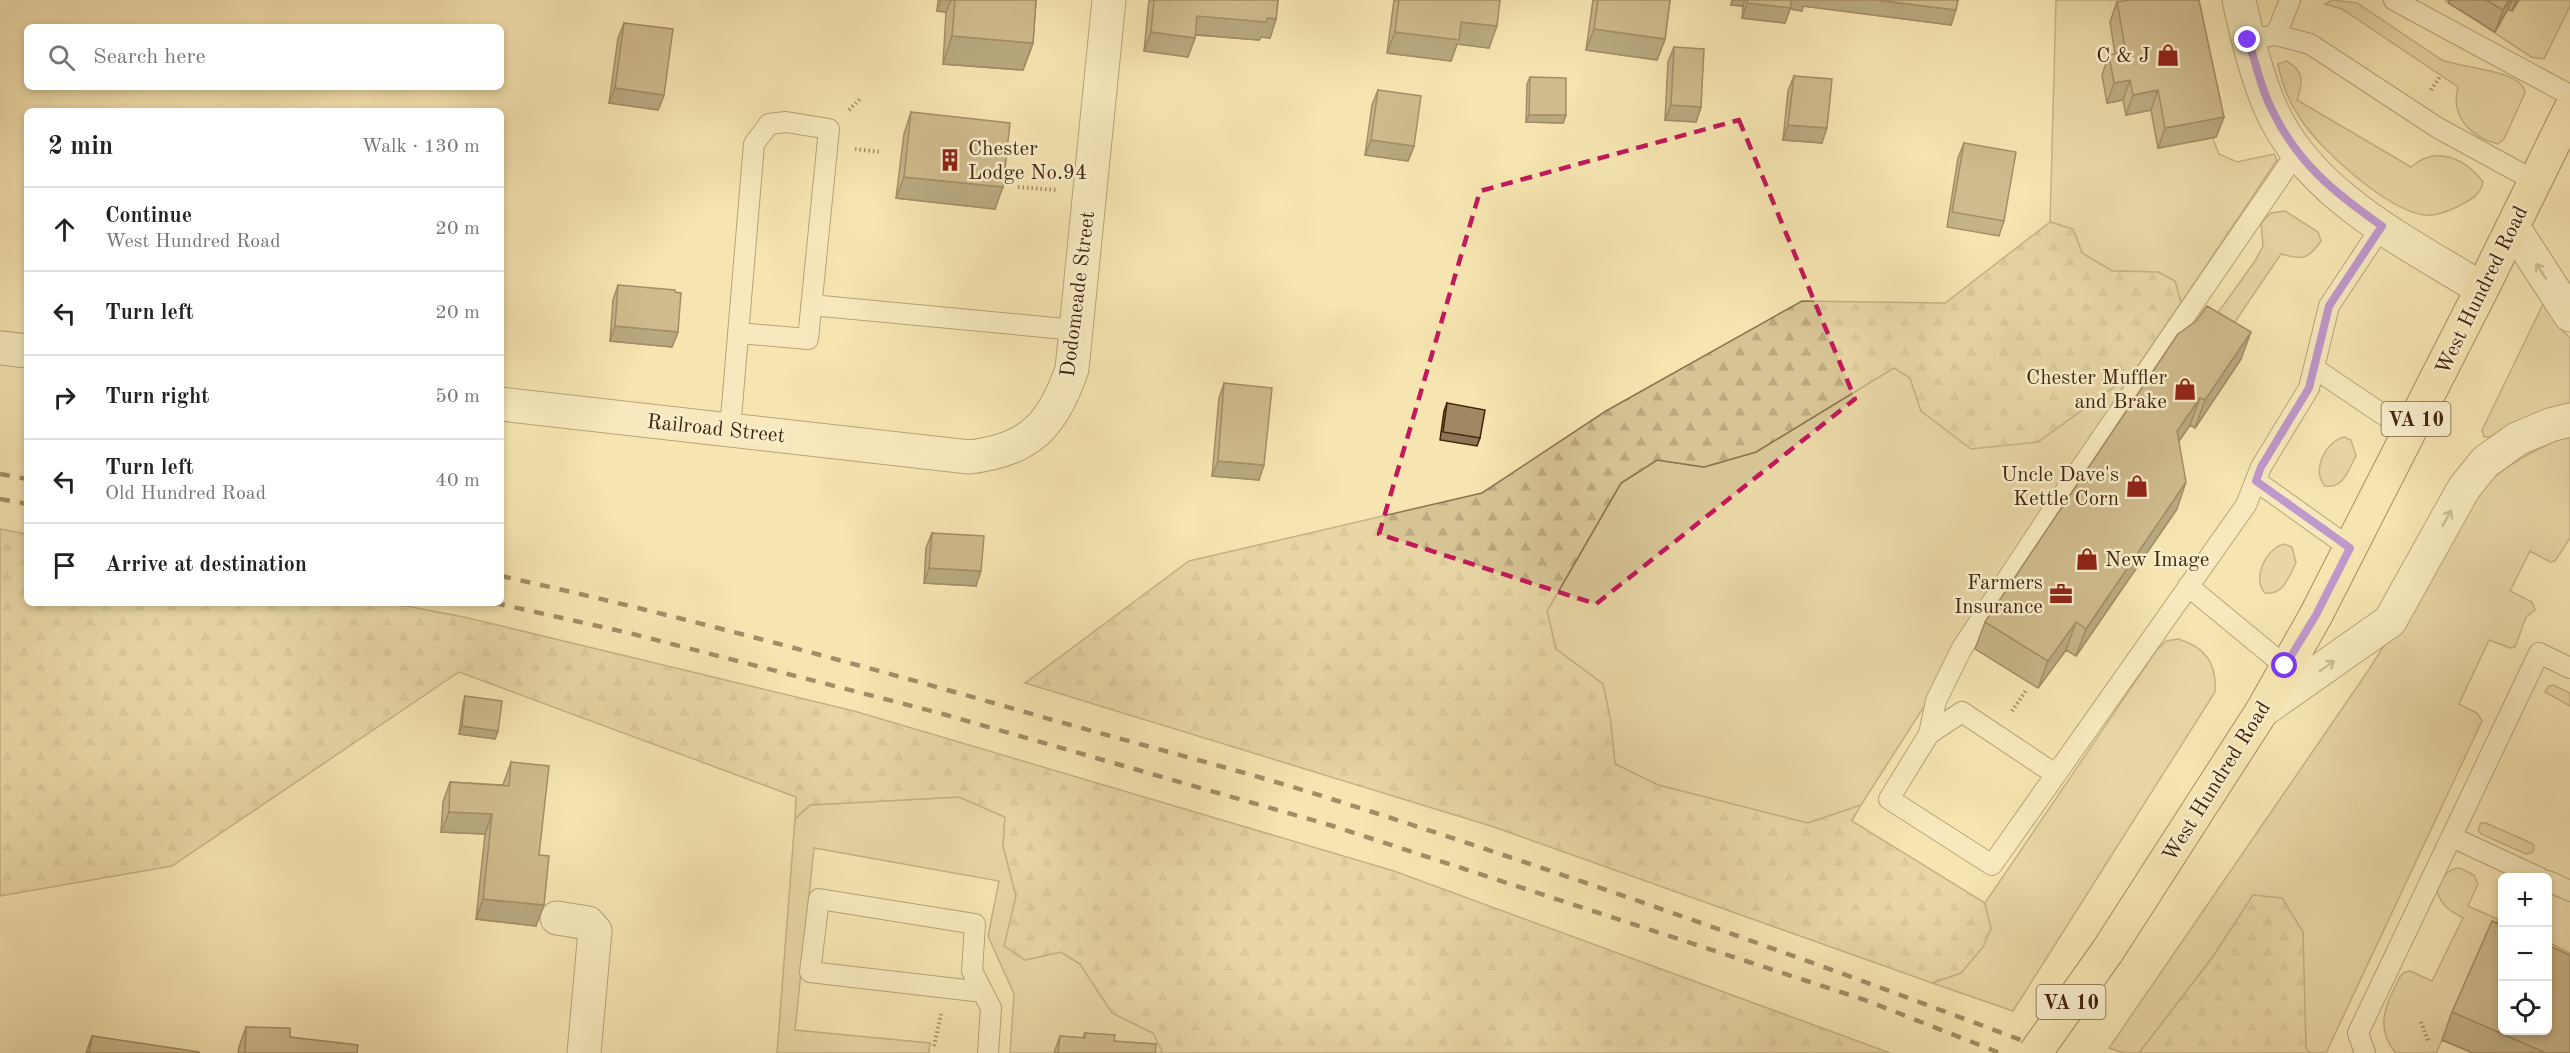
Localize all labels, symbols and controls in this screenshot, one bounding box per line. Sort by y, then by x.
search box [24,24,504,90]
route end [2234,26,2260,52]
icon: search [45,41,78,74]
shop icon: C & J [2155,42,2181,68]
text: Search here [93,46,206,68]
place label: C & J [2096,46,2150,67]
text: 2 min [48,134,113,160]
text: Walk · 130 m [361,137,480,157]
place label: Chester Lodge No.94 [968,139,1087,184]
building icon: Chester Lodge No.94 [937,147,963,173]
street label: West Hundred Road [2432,203,2532,378]
text: Continue [105,205,192,227]
street label: Dodomeade Street [1058,210,1099,378]
icon: ahead [48,213,81,246]
text: 20 m [435,219,480,239]
text: West Hundred Road [105,232,281,252]
one-way arrow [2535,263,2547,280]
icon: left [48,297,81,330]
text: Turn left [105,302,194,324]
text: 20 m [435,303,480,323]
place label: Chester Muffler and Brake [2026,368,2167,413]
shop icon: Chester Muffler and Brake [2172,376,2198,402]
icon: right [48,381,81,414]
text: Turn right [105,386,209,408]
text: 50 m [435,387,480,407]
road number: VA 10 [2382,402,2450,436]
street label: Railroad Street [646,412,786,447]
text: Turn left [105,457,194,479]
icon: left [48,465,81,498]
place label: Uncle Dave's Kettle Corn [2001,465,2119,510]
text: 40 m [435,471,480,491]
shop icon: Uncle Dave's Kettle Corn [2124,473,2150,499]
text: Old Hundred Road [105,484,266,504]
one-way arrow [2441,510,2453,527]
shop icon: New Image [2074,546,2100,572]
icon: arrive [48,549,81,582]
place label: New Image [2105,550,2209,571]
text: Arrive at destination [105,554,307,576]
place label: Farmers Insurance [1954,573,2043,618]
office icon: Farmers Insurance [2048,581,2074,607]
route start [2271,652,2297,678]
one-way arrow [2318,659,2334,672]
street label: West Hundred Road [2160,698,2275,866]
map controls [2498,873,2552,1035]
button: + [2498,873,2552,927]
button: − [2498,927,2552,981]
button: locate [2498,981,2552,1035]
road number: VA 10 [2036,985,2106,1019]

